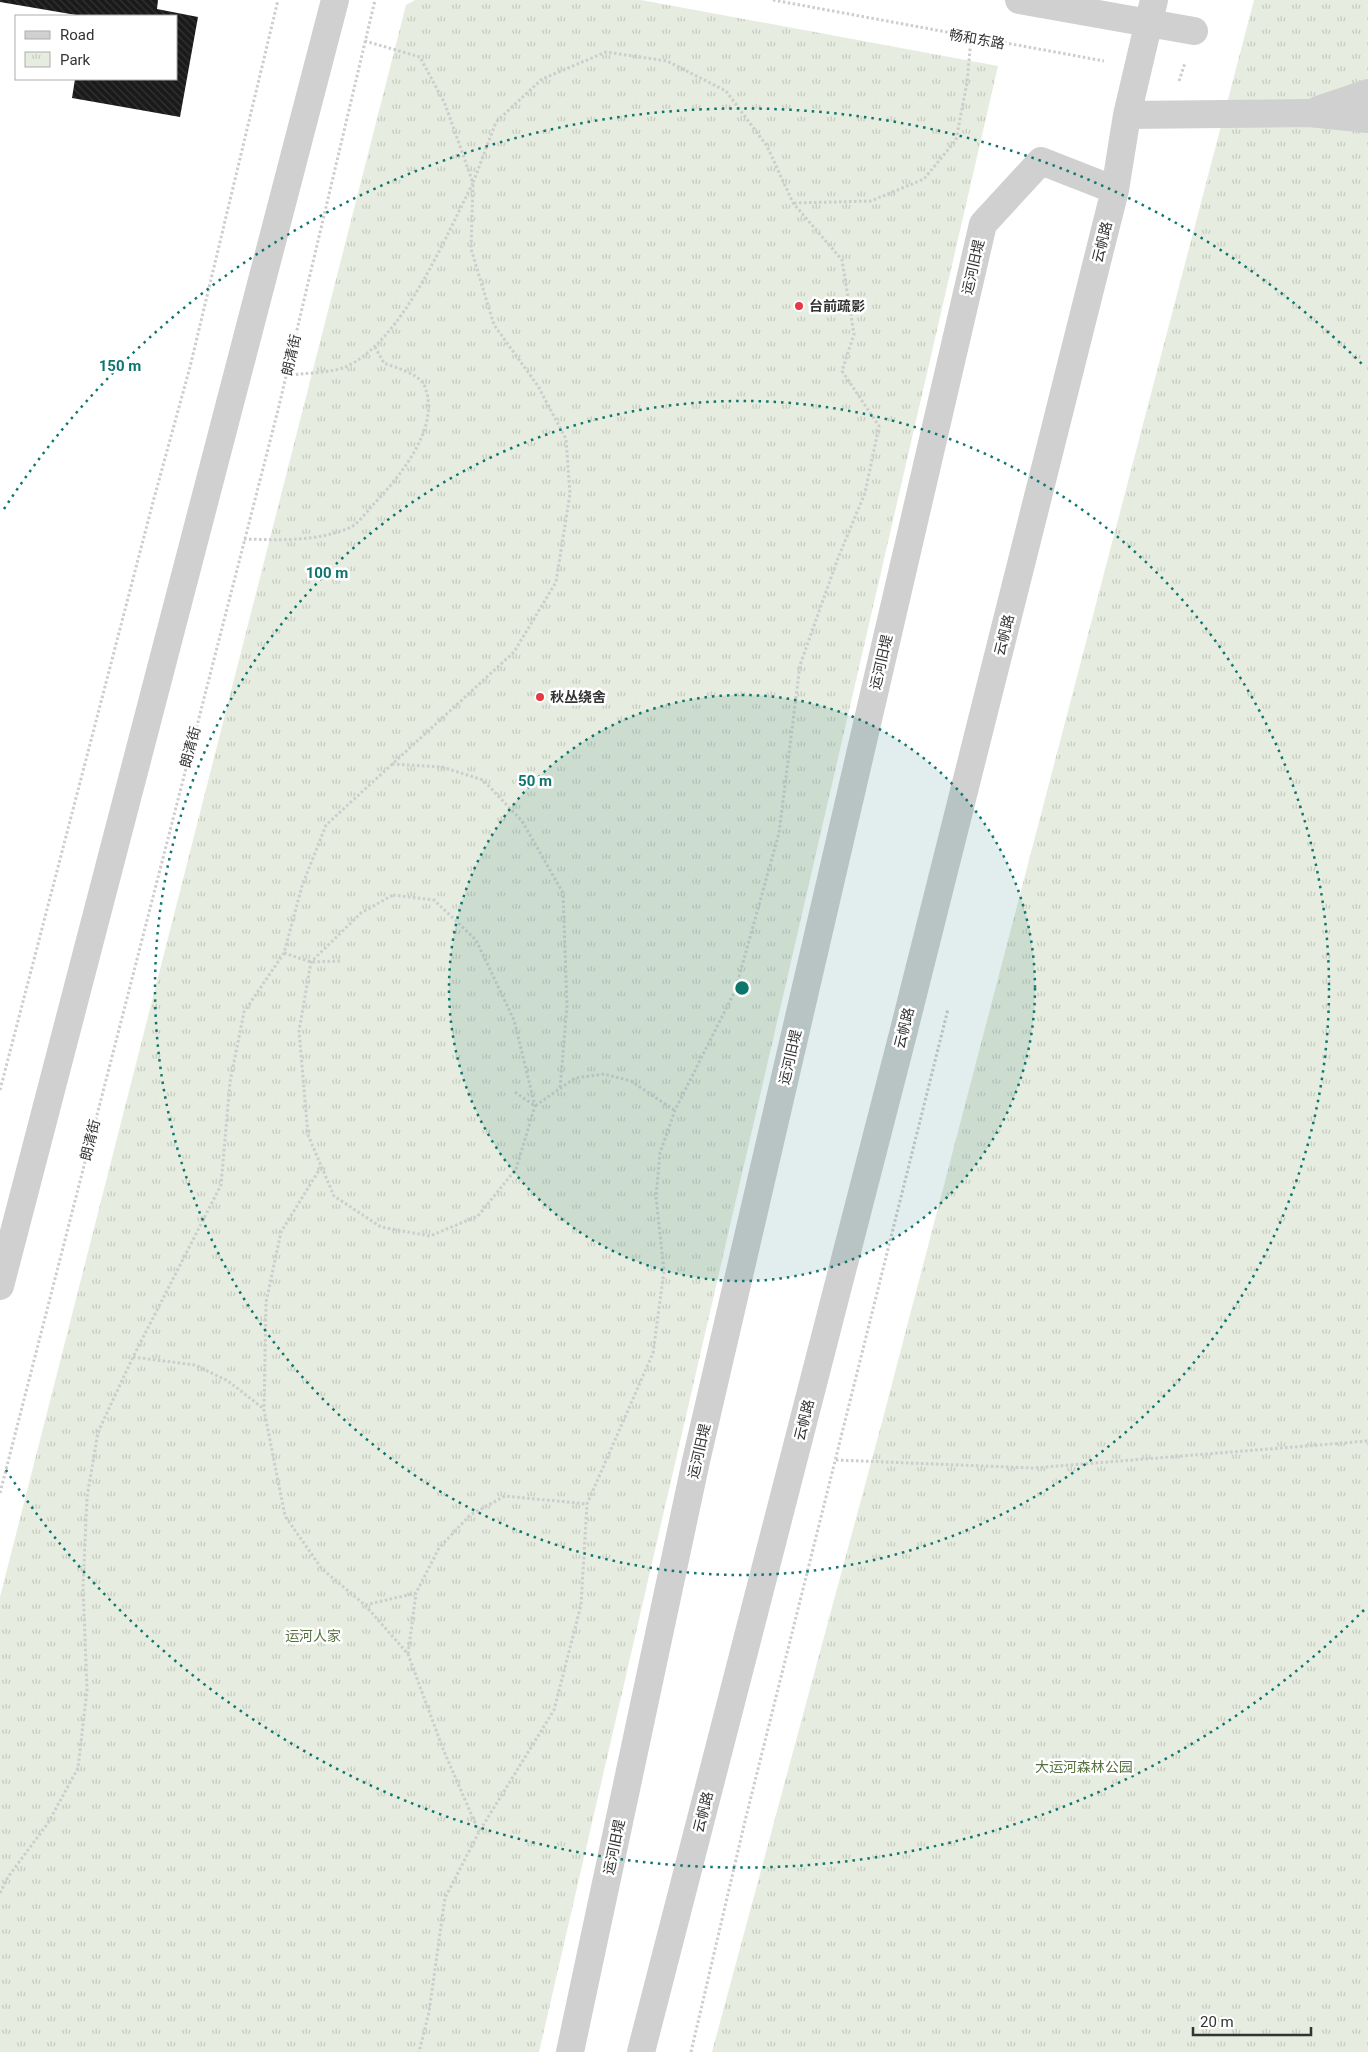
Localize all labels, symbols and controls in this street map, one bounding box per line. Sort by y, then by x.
legend [15,15,178,80]
text: Road [60,26,94,44]
street label: 畅和东路 [948,26,1006,52]
text: Park [60,51,91,69]
street label: 云帆路 [1089,220,1115,264]
street label: 运河旧堤 [959,238,987,296]
place label: 台前疏影 [809,298,865,314]
marker: 台前疏影 [793,300,805,312]
street label: 朗清街 [278,333,304,377]
text: 150 m [99,357,141,375]
text: 100 m [306,564,348,582]
street label: 云帆路 [991,613,1017,657]
street label: 运河旧堤 [867,633,895,691]
place label: 秋丛绕舍 [550,689,606,705]
marker: 秋丛绕舍 [534,691,546,703]
street label: 朗清街 [177,725,203,769]
text: 50 m [518,772,552,790]
centre of rings [733,979,751,997]
street label: 云帆路 [891,1006,917,1050]
street label: 运河旧堤 [776,1028,804,1086]
street label: 朗清街 [77,1118,103,1162]
street label: 云帆路 [791,1398,817,1442]
street label: 运河旧堤 [685,1422,713,1480]
park label: 运河人家 [285,1628,341,1644]
park label: 大运河森林公园 [1035,1759,1133,1775]
street label: 云帆路 [690,1790,716,1834]
street label: 运河旧堤 [600,1818,628,1876]
scale bar [1193,2004,1310,2036]
text: 20 m [1200,2013,1234,2031]

